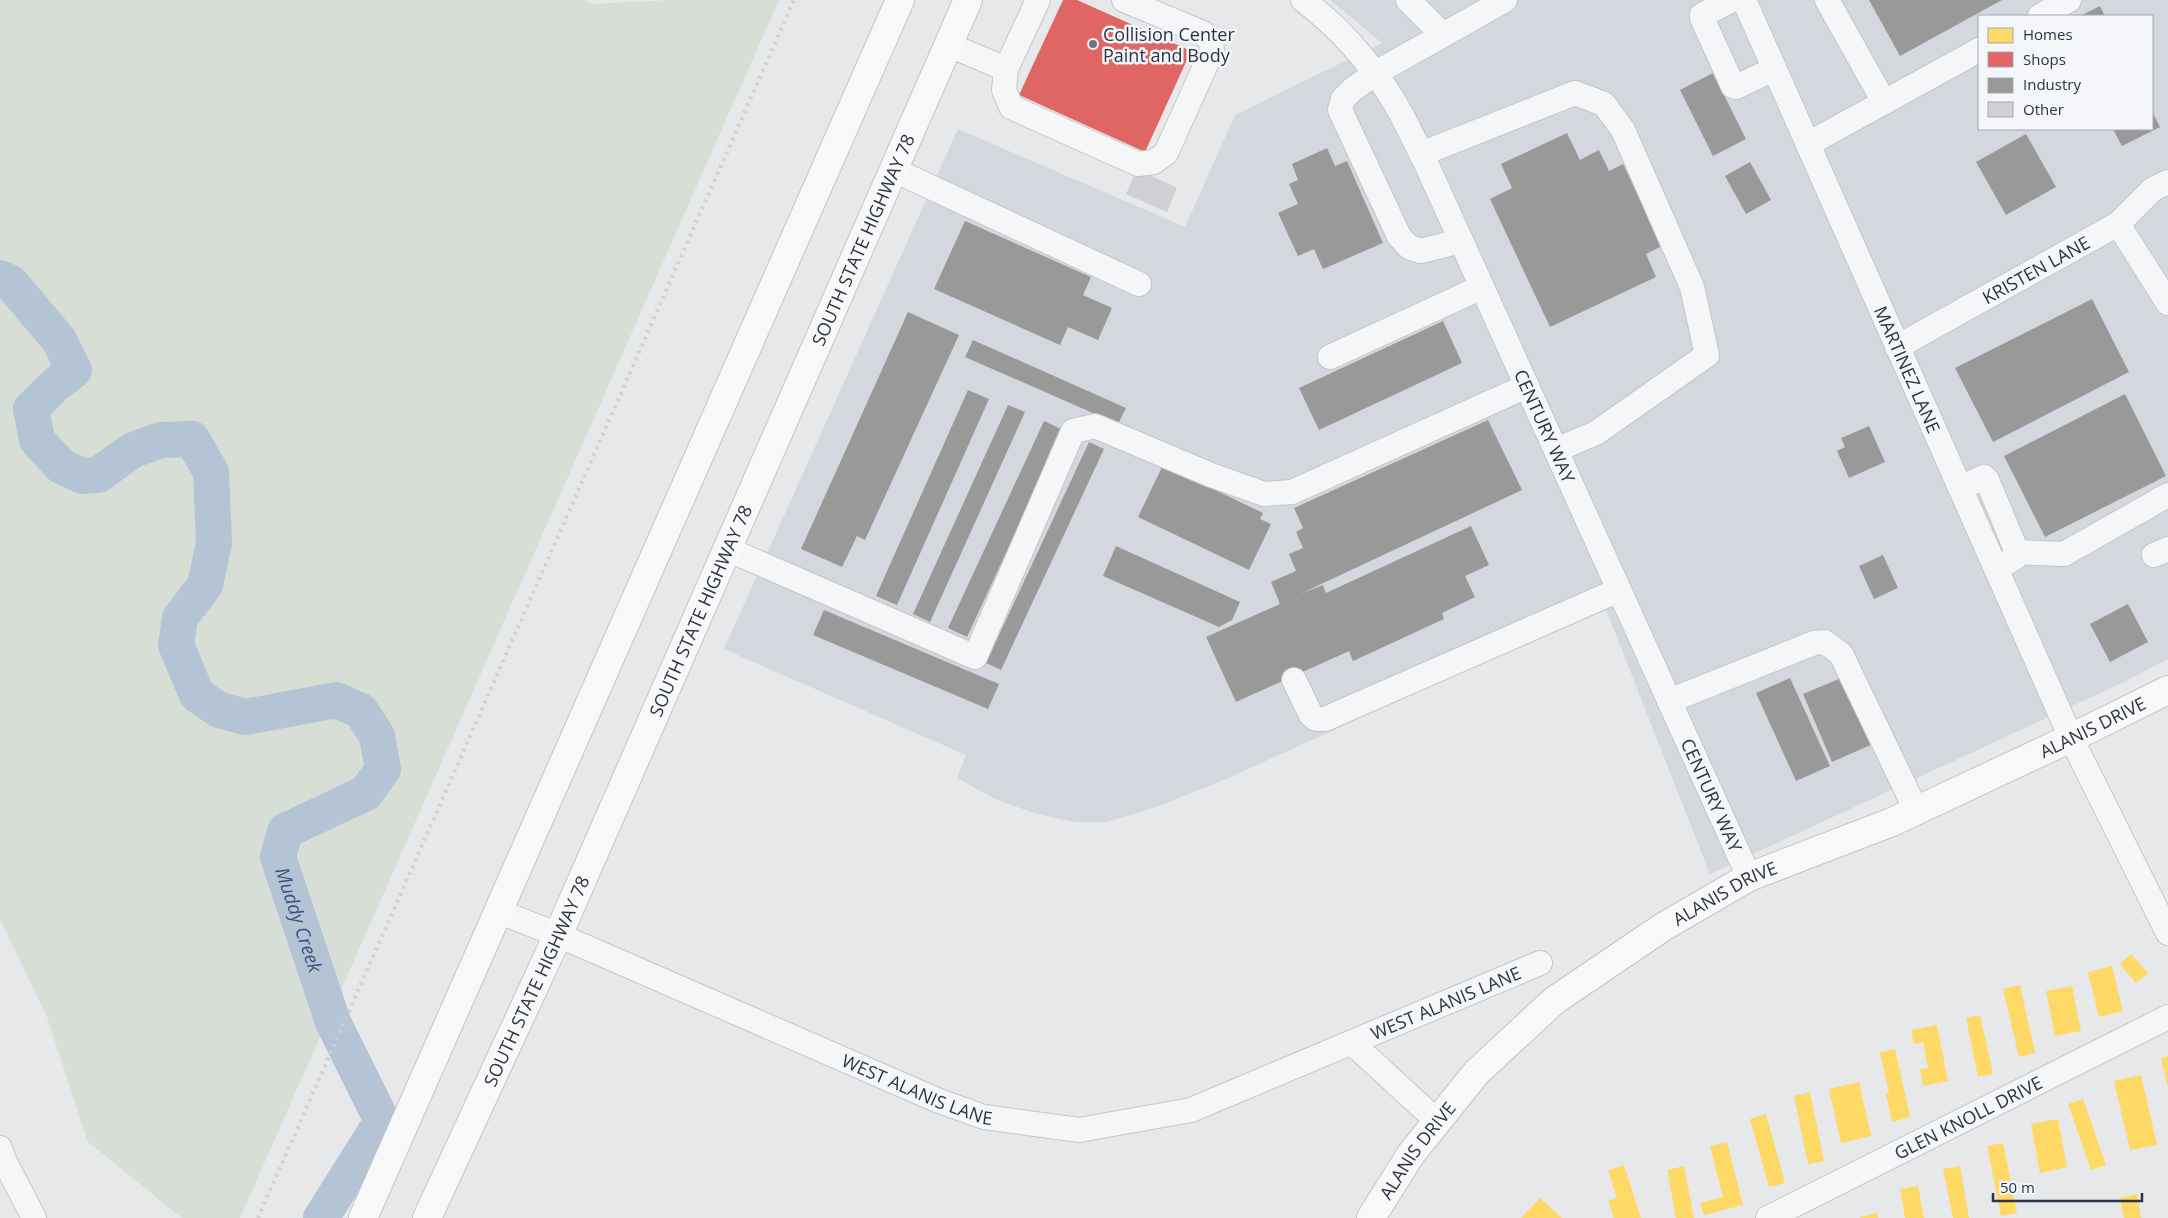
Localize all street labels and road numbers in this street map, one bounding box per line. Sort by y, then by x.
street label: SOUTH STATE HIGHWAY 78 [806,130,920,349]
street label: KRISTEN LANE [1978,230,2094,309]
street label: MARTINEZ LANE [1869,302,1946,437]
street label: CENTURY WAY [1509,365,1581,487]
street label: SOUTH STATE HIGHWAY 78 [643,501,757,720]
street label: ALANIS DRIVE [2036,691,2150,763]
street label: CENTURY WAY [1676,734,1748,856]
street label: ALANIS DRIVE [1668,855,1780,931]
street label: SOUTH STATE HIGHWAY 78 [478,872,595,1090]
street label: WEST ALANIS LANE [1367,960,1524,1045]
street label: WEST ALANIS LANE [838,1048,994,1130]
street label: GLEN KNOLL DRIVE [1890,1070,2046,1165]
street label: ALANIS DRIVE [1374,1096,1461,1204]

